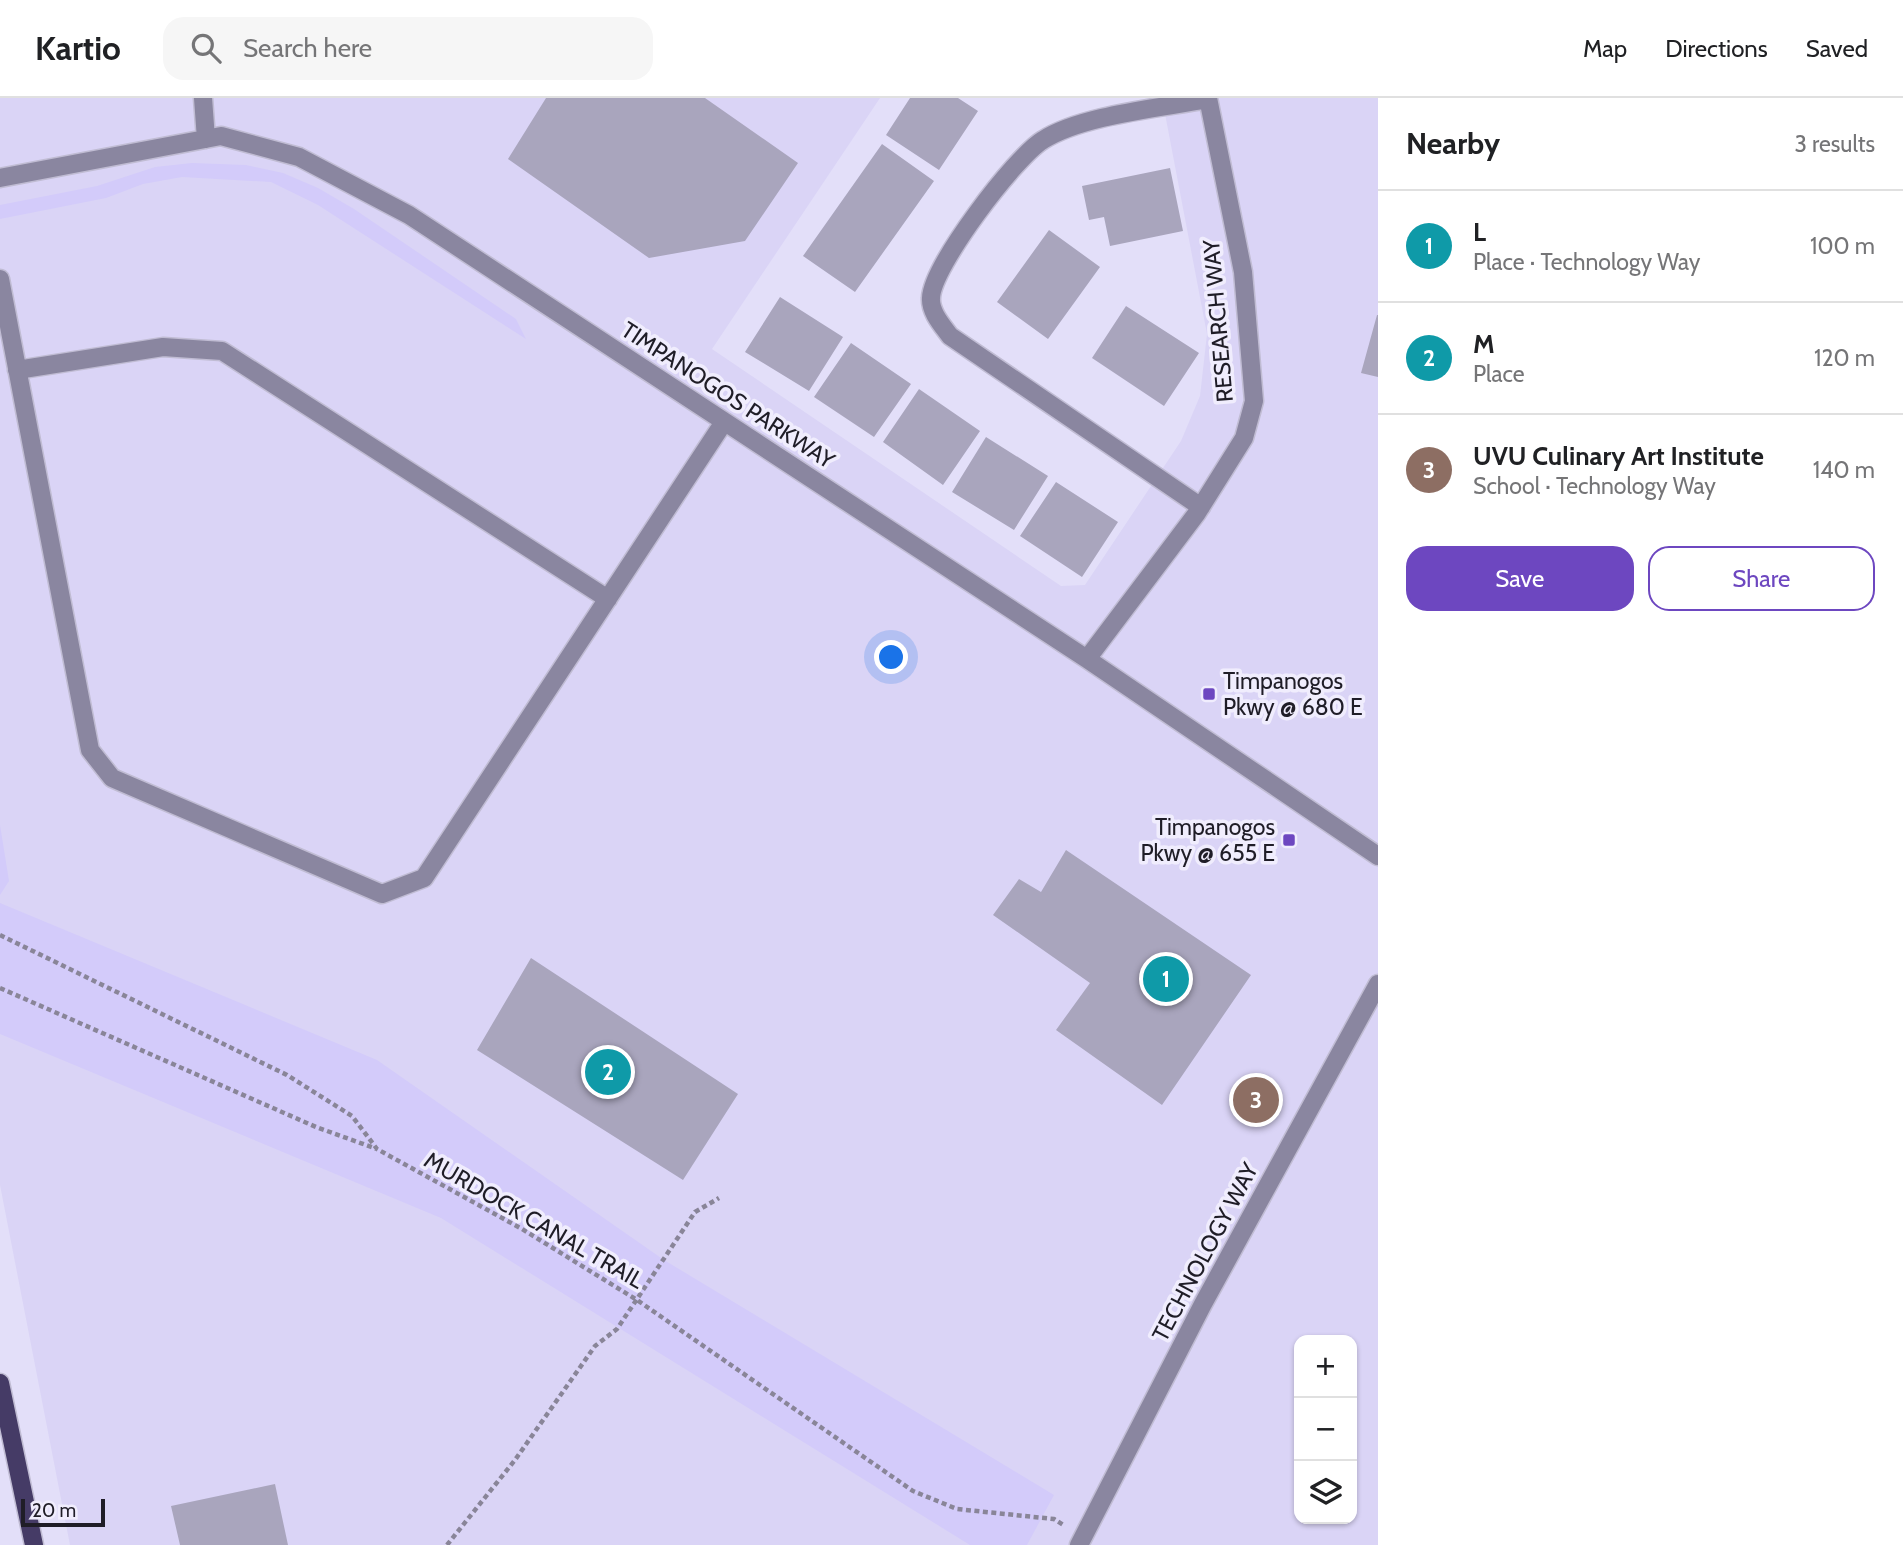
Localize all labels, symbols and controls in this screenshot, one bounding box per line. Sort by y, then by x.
search box [163,17,653,80]
text: Kartio [35,28,121,68]
icon: search [187,29,225,67]
text: Search here [243,32,372,64]
text: Map [1583,34,1627,63]
text: Directions [1665,34,1768,63]
text: Saved [1806,34,1868,63]
text: Nearby [1406,125,1500,162]
text: 3 results [1794,130,1875,158]
text: L [1473,216,1486,248]
text: 1 [1425,232,1433,260]
text: 100 m [1810,232,1875,260]
street label: RESEARCH WAY [1197,238,1239,403]
text: Place · Technology Way [1473,248,1700,276]
street label: TIMPANOGOS PARKWAY [616,316,841,475]
text: M [1473,328,1495,360]
text: 2 [1423,344,1435,372]
text: 120 m [1814,344,1875,372]
text: Place [1473,360,1525,388]
text: UVU Culinary Art Institute [1473,440,1764,472]
text: 3 [1423,456,1435,484]
text: 140 m [1813,456,1875,484]
text: School · Technology Way [1473,472,1716,500]
button: Save [1406,546,1634,611]
button: Share [1648,546,1875,611]
your location [874,640,908,674]
place label: Timpanogos Pkwy @ 680 E [1223,667,1363,721]
marker: Timpanogos Pkwy @ 680 E [1201,686,1217,702]
place label: Timpanogos Pkwy @ 655 E [1140,813,1275,867]
marker: Timpanogos Pkwy @ 655 E [1281,832,1297,848]
pin: 1 [1143,953,1189,1005]
pin: 2 [585,1046,631,1098]
pin: 3 [1233,1074,1279,1126]
street label: MURDOCK CANAL TRAIL [419,1146,649,1295]
street label: TECHNOLOGY WAY [1146,1157,1264,1346]
map controls [1294,1335,1357,1524]
button: + [1294,1335,1357,1398]
button: − [1294,1398,1357,1461]
button: layers [1294,1461,1357,1524]
scale bar [21,1496,105,1528]
text: 20 m [32,1499,76,1522]

